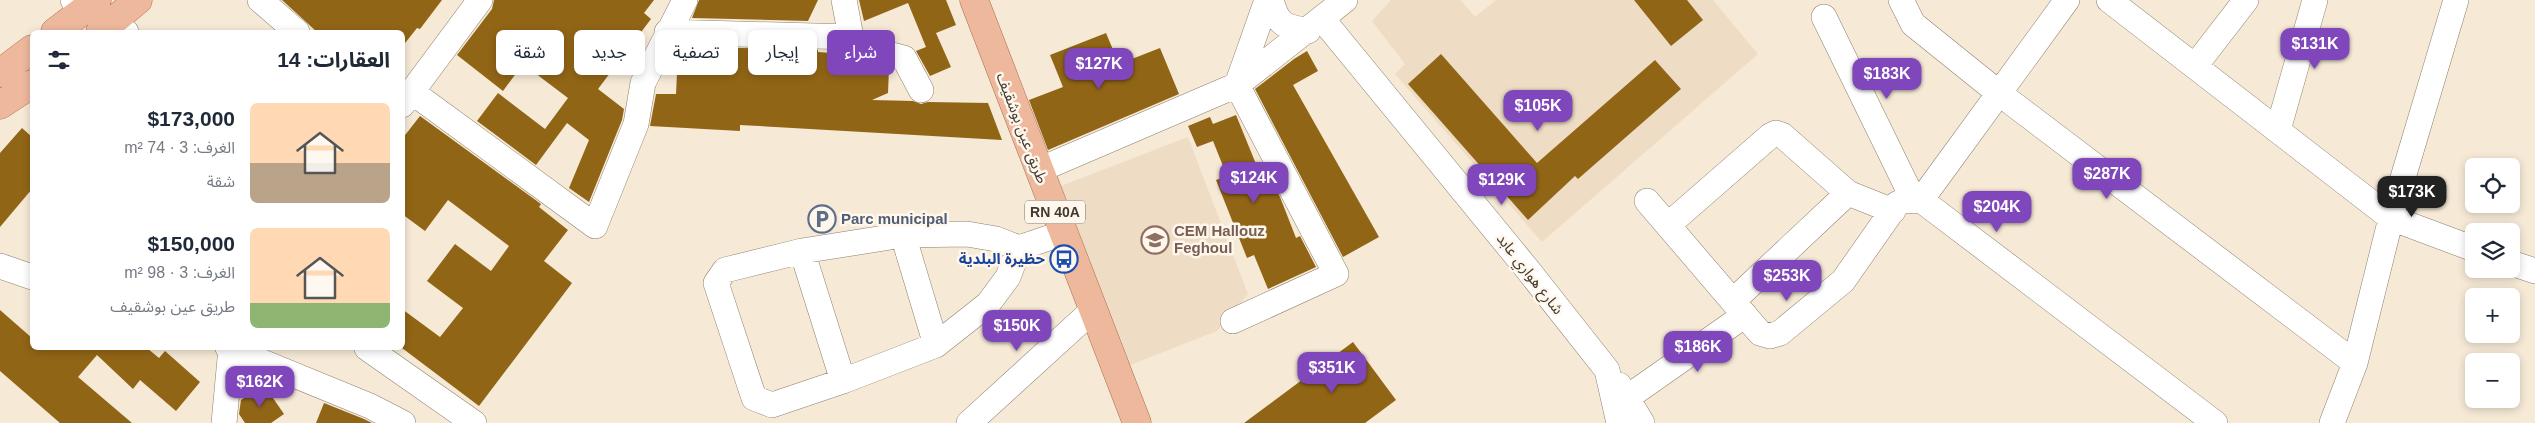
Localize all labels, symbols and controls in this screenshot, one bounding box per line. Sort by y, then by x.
pin: $131K [2280,28,2350,70]
chip: شقة [496,30,564,75]
chip: جديد [574,30,645,75]
chip: تصفية [655,30,738,75]
chip: إيجار [748,30,817,75]
chip: شراء [827,30,895,75]
text: $131K [2291,35,2339,52]
icon: filters [45,46,73,74]
text: العقارات: 14 [277,48,390,71]
pin: $127K [1064,48,1134,90]
text: $127K [1075,55,1123,72]
pin: $183K [1852,58,1922,100]
text: $183K [1863,65,1911,82]
street label: طريق عين بوشقيف [992,70,1051,186]
pin: $105K [1503,90,1573,132]
text: $105K [1514,97,1562,114]
text: $173,000 [147,107,235,130]
icon: home [290,123,350,183]
text: الغرف: 3 · 74 m² [124,139,235,156]
pin: $287K [2072,158,2142,200]
map controls [2465,158,2520,408]
button: locate [2465,158,2520,213]
pin: $124K [1219,162,1289,204]
pin: $129K [1467,164,1537,206]
text: $287K [2083,165,2131,182]
text: $124K [1230,169,1278,186]
text: $129K [1478,171,1526,188]
text: شقة [207,173,235,190]
pin: $173K [2377,176,2447,218]
text: $173K [2388,183,2436,200]
pin: $204K [1962,190,2032,233]
text: $204K [1973,198,2021,215]
road number: RN 40A [1025,200,1085,223]
parking icon: Parc municipal [807,204,837,234]
place label: Parc municipal [841,210,948,227]
place label: CEM Hallouz Feghoul [1174,222,1265,256]
button: layers [2465,223,2520,278]
school or university icon: CEM Hallouz Feghoul [1140,225,1170,255]
street label: شارع هواري عابد [1490,230,1567,320]
text: $150,000 [147,232,235,255]
bus stop icon: حظيرة البلدية [1049,244,1079,274]
icon: home [290,248,350,308]
place label: حظيرة البلدية [959,250,1046,268]
pin: $253K [1752,260,1822,302]
text: الغرف: 3 · 98 m² [124,264,235,281]
text: $253K [1763,267,1811,284]
button: + [2465,288,2520,343]
text: طريق عين بوشقيف [110,298,235,315]
pin: $150K [982,310,1052,352]
text: $150K [993,317,1041,334]
pin: $186K [1663,330,1733,373]
text: $186K [1674,338,1722,355]
pin: $351K [1297,352,1367,394]
button: − [2465,353,2520,408]
text: $351K [1308,359,1356,376]
pin: $162K [225,366,295,408]
text: $162K [236,373,284,390]

